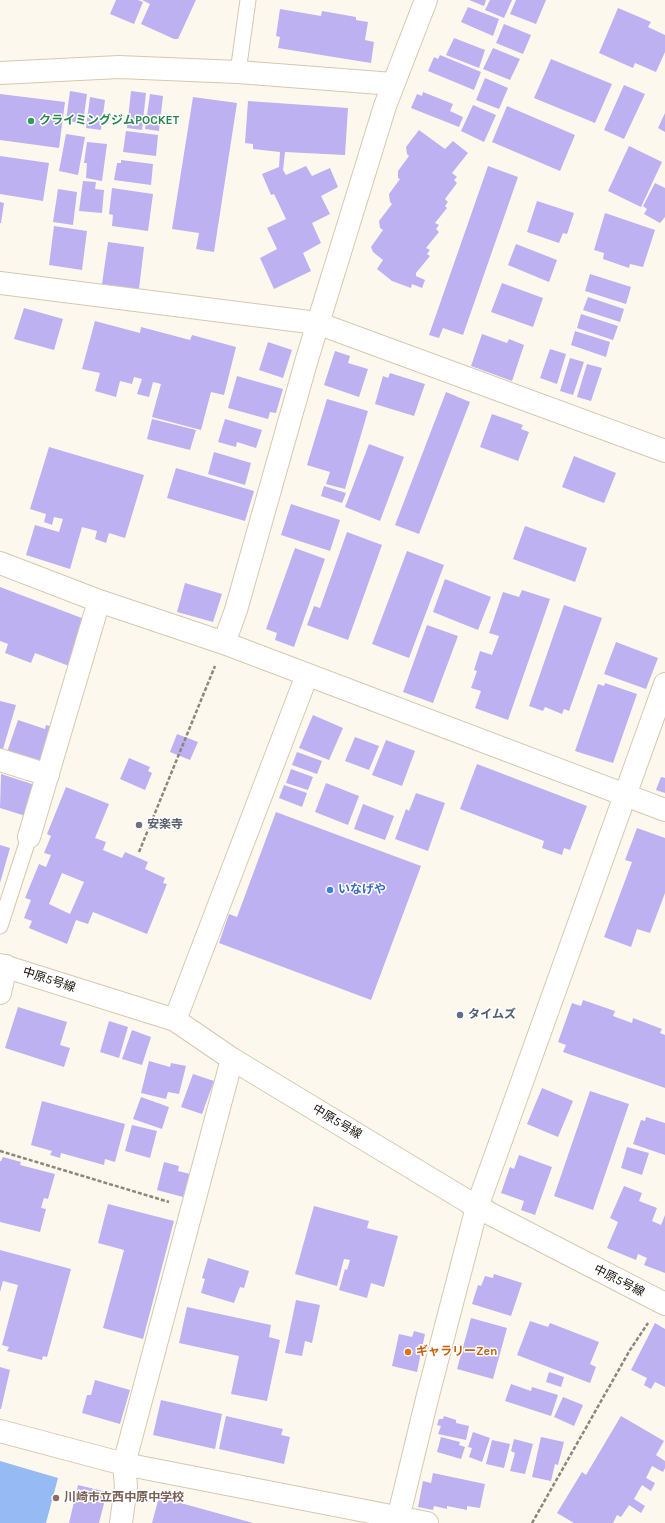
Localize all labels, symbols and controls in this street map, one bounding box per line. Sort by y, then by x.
place label: クライミングジムPOCKET [39,114,179,128]
marker: クライミングジムPOCKET [26,116,36,126]
place label: 安楽寺 [147,818,183,832]
marker: 安楽寺 [134,820,144,830]
place label: いなげや [338,883,386,897]
marker: いなげや [325,885,335,895]
street label: 中原5号線 [21,965,77,995]
place label: タイムズ [468,1008,516,1022]
marker: タイムズ [455,1010,465,1020]
street label: 中原5号線 [310,1102,364,1142]
street label: 中原5号線 [591,1262,647,1300]
place label: ギャラリーZen [416,1345,497,1359]
marker: ギャラリーZen [403,1347,413,1357]
place label: 川崎市立西中原中学校 [64,1491,184,1505]
marker: 川崎市立西中原中学校 [51,1493,61,1503]

